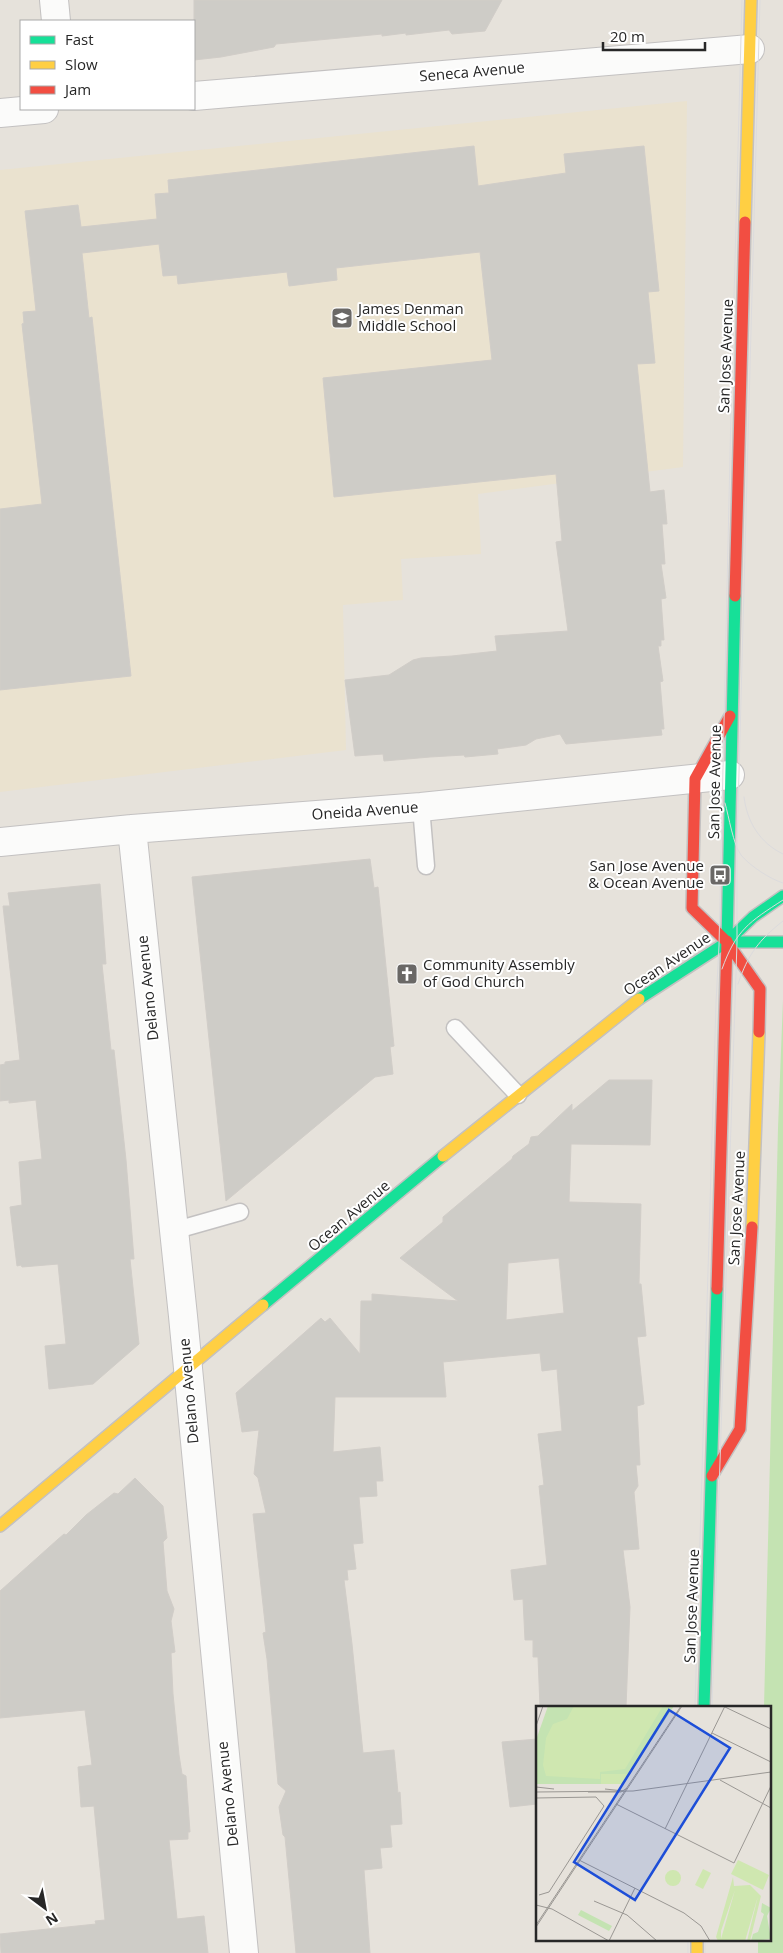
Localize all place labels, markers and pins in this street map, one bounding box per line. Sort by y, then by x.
place label: James Denman Middle School [356,298,464,335]
school or university icon: James Denman Middle School [330,306,354,330]
place label: San Jose Avenue & Ocean Avenue [588,855,704,892]
bus stop icon: San Jose Avenue & Ocean Avenue [708,863,732,887]
place label: Community Assembly of God Church [423,954,575,991]
church icon: Community Assembly of God Church [395,962,419,986]

